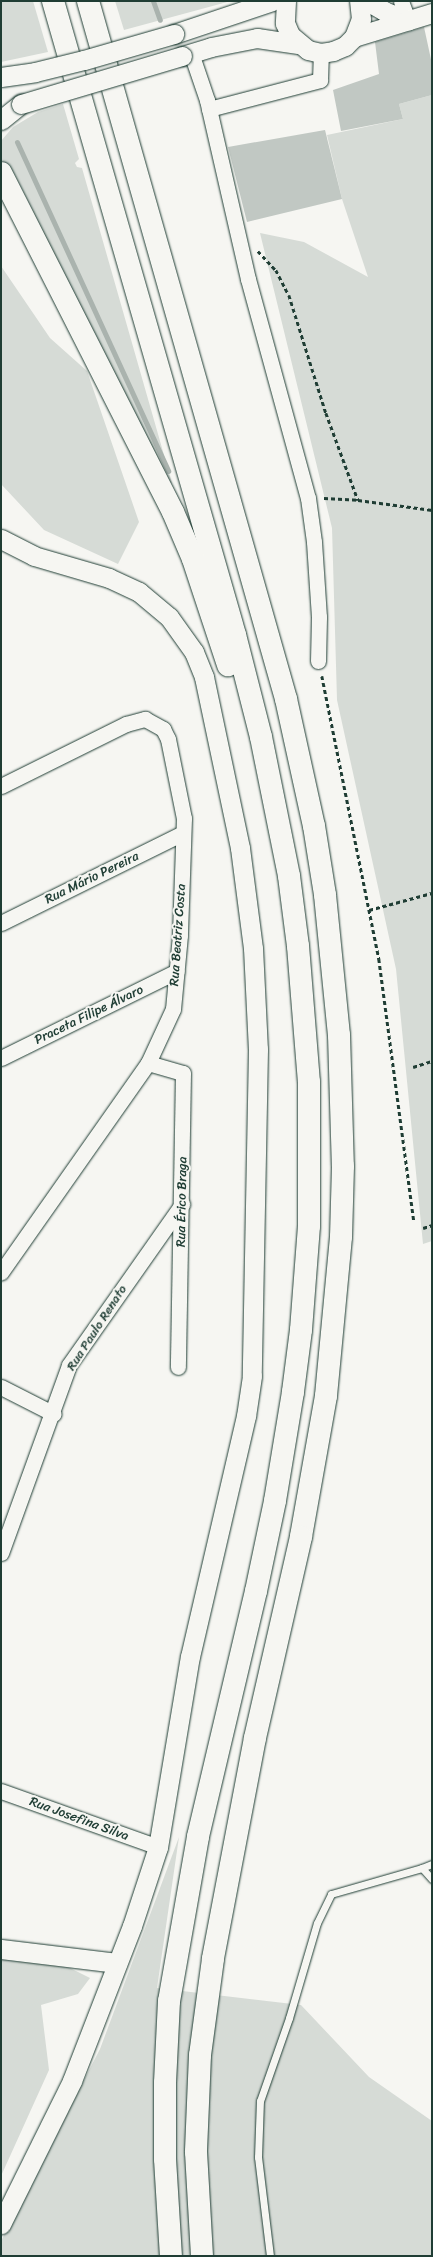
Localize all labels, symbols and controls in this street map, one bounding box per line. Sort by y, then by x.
street label: Rua Mário Pereira [42,848,142,908]
street label: Rua Beatriz Costa [167,883,189,987]
street label: Praceta Filipe Álvaro [32,982,146,1048]
street label: Rua Érico Braga [173,1157,191,1247]
street label: Rua Paulo Renato [63,1282,131,1374]
street label: Rua Josefina Silva [27,1794,131,1844]

